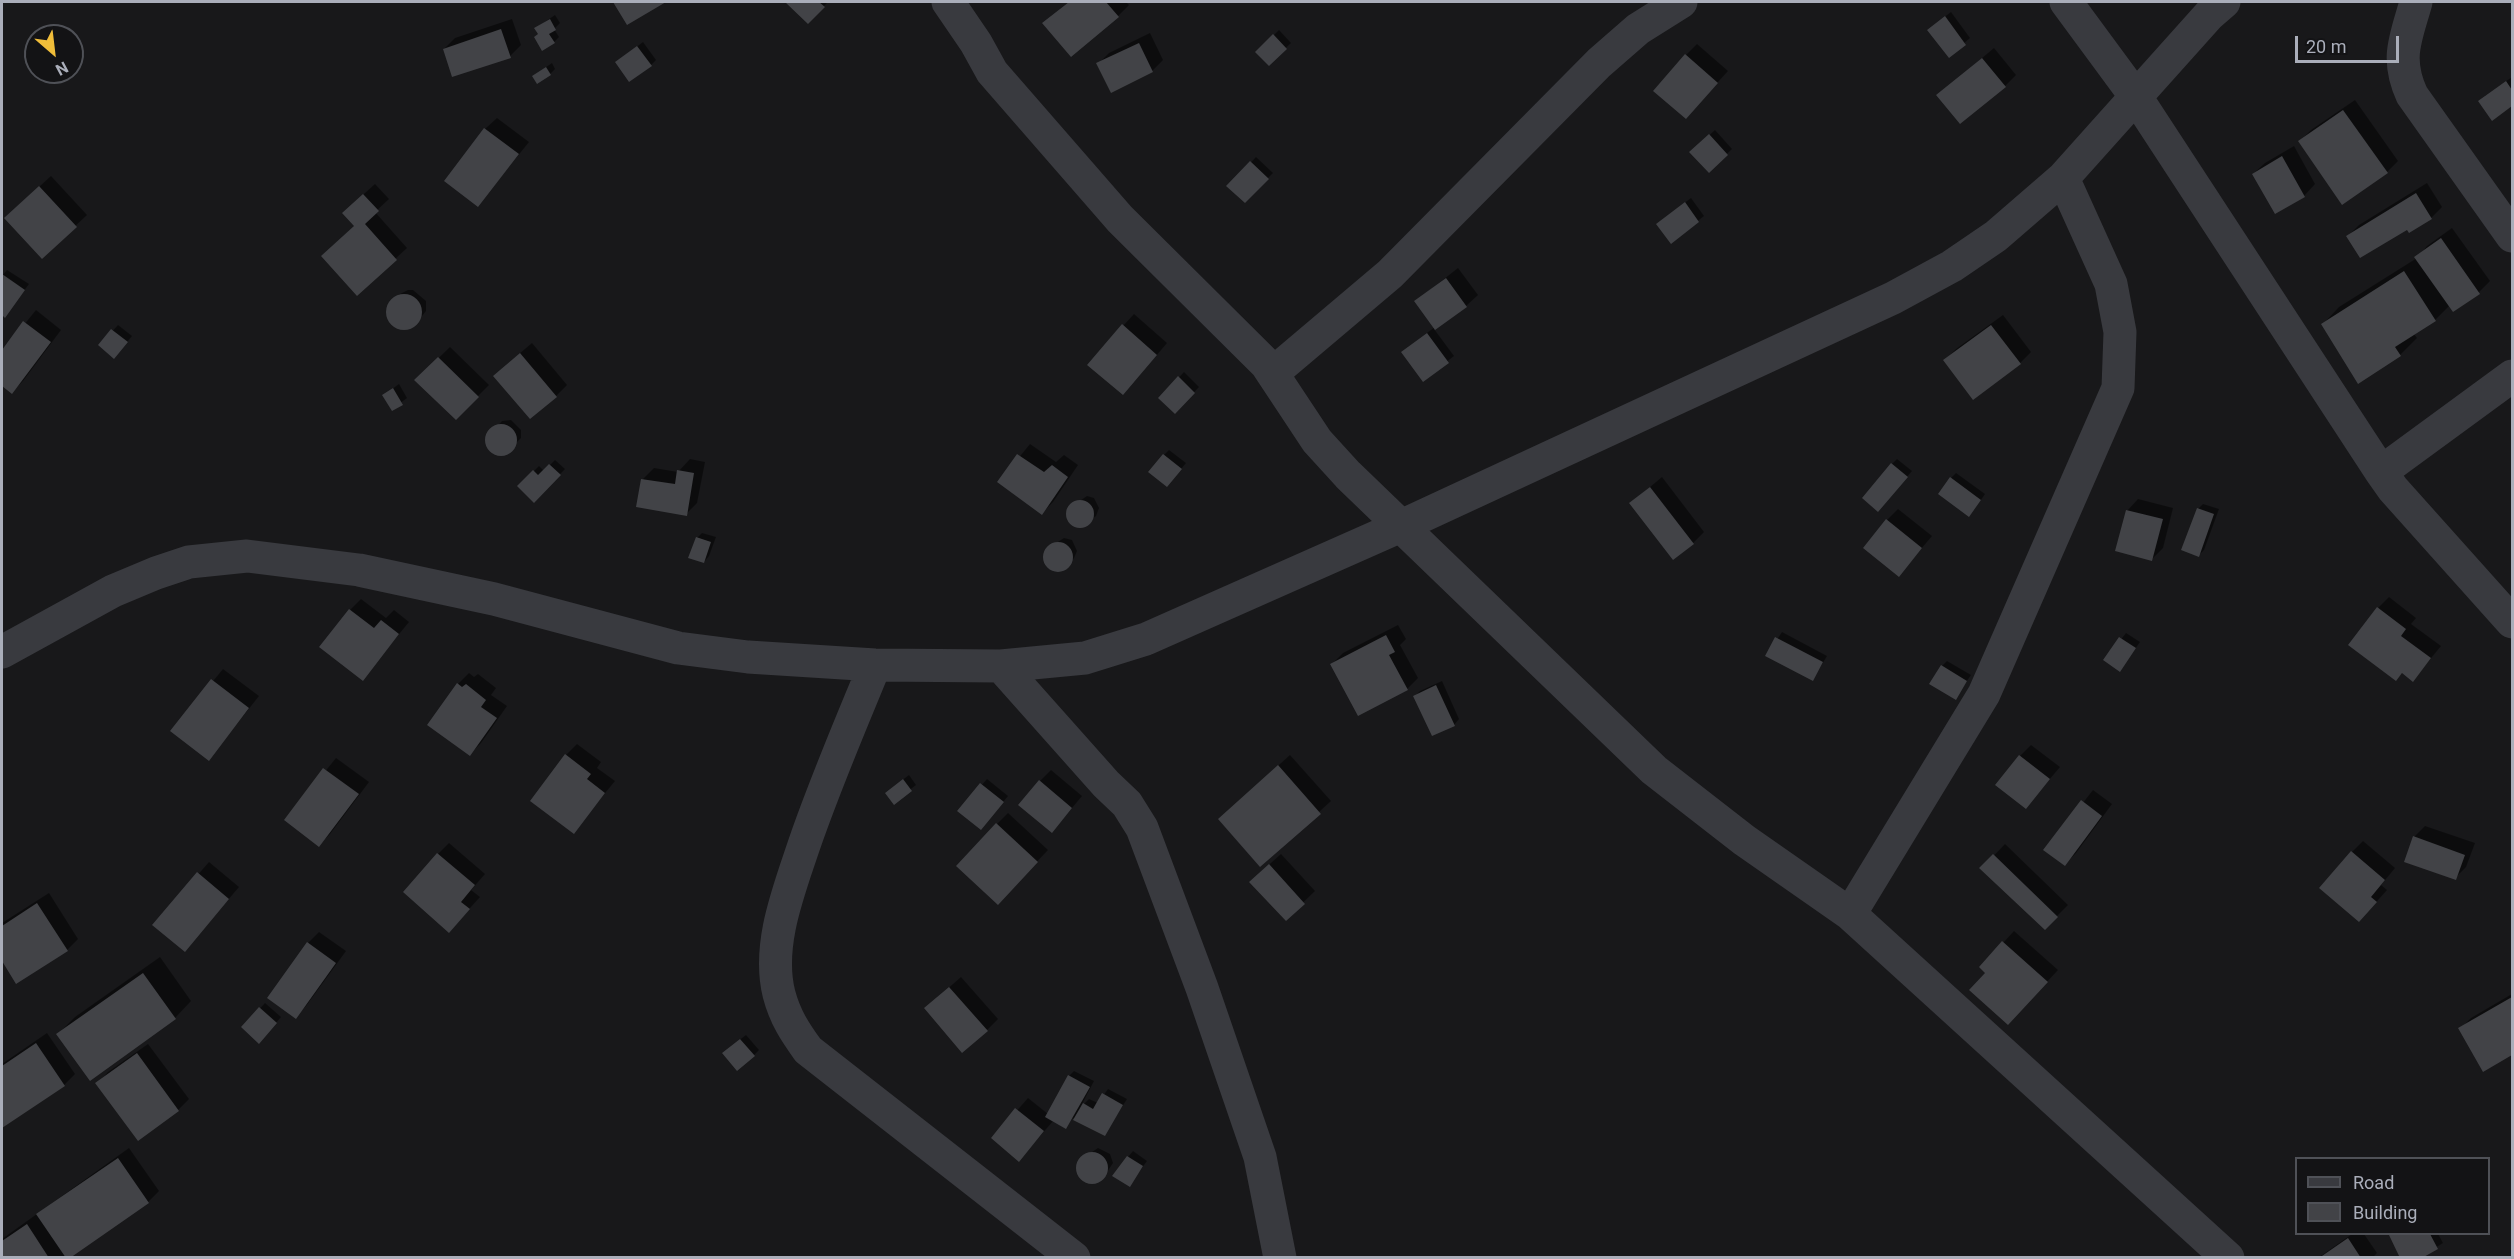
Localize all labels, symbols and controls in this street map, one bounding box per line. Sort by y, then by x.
north arrow [24,24,84,84]
scale bar [2298,24,2402,62]
text: 20 m [2306,36,2346,57]
text: N [52,58,71,80]
legend [2295,1157,2490,1235]
text: Road [2353,1172,2394,1193]
text: Building [2353,1202,2417,1223]

